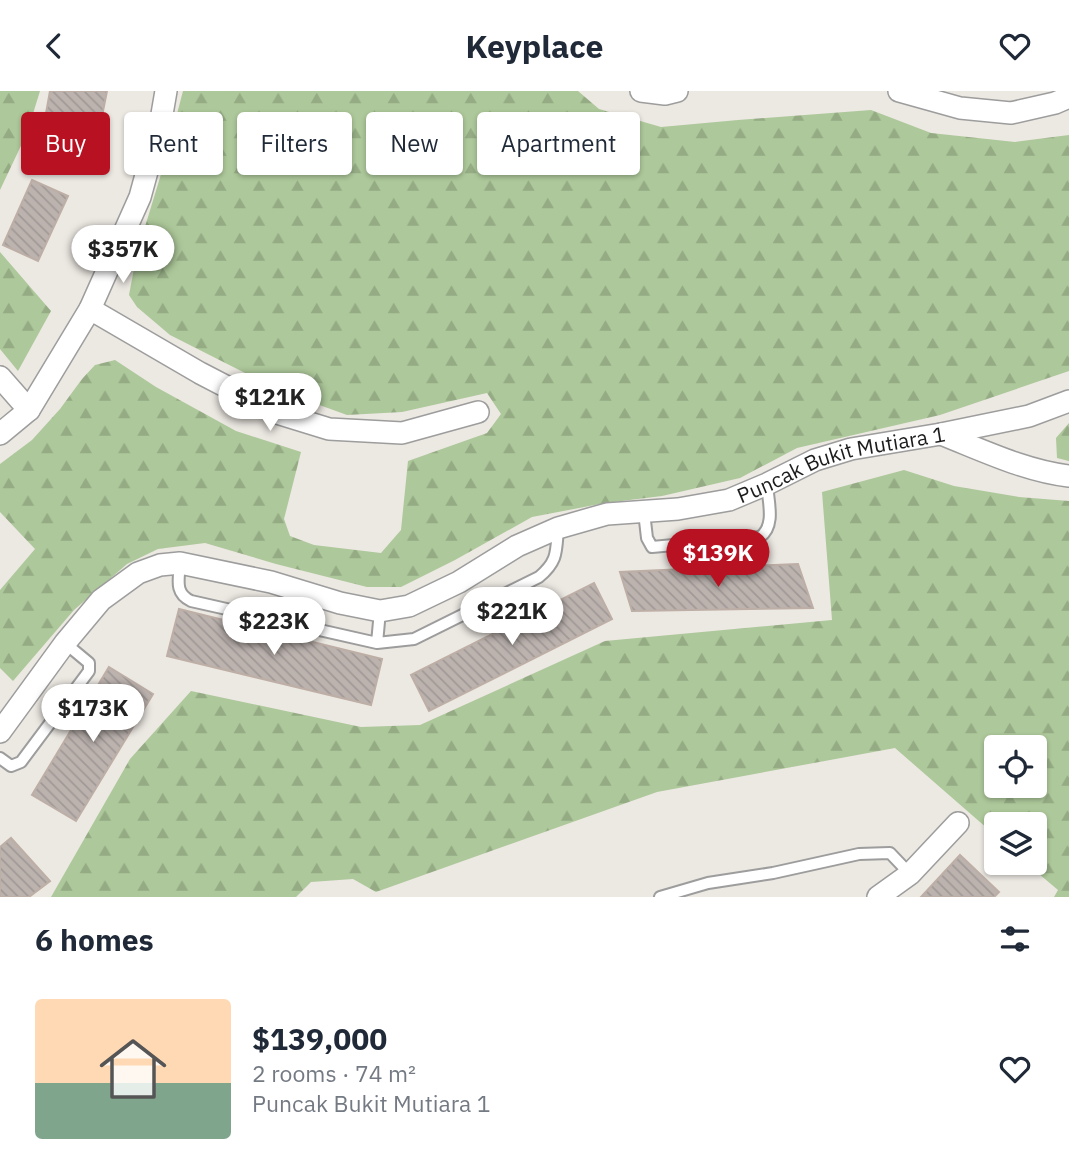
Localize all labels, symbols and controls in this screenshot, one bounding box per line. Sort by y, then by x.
text: Keyplace [465,25,604,67]
icon: back [35,27,73,65]
icon: heart [996,27,1034,65]
chip: Buy [21,112,110,175]
chip: Rent [124,112,223,175]
chip: Filters [237,112,352,175]
chip: New [366,112,463,175]
chip: Apartment [477,112,640,175]
pin: $357K [74,225,172,285]
text: $357K [87,233,159,263]
pin: $121K [221,373,319,433]
text: $121K [234,381,306,411]
street label: Puncak Bukit Mutiara 1 [732,420,947,509]
pin: $139K [669,529,767,589]
text: $139K [682,537,754,567]
pin: $221K [463,587,561,647]
text: $221K [476,595,548,625]
pin: $223K [225,597,323,657]
text: $223K [238,605,310,635]
pin: $173K [44,685,142,744]
text: $173K [57,692,129,722]
map controls [984,735,1047,875]
button: locate [984,735,1047,798]
button: layers [984,812,1047,875]
text: 6 homes [35,920,154,959]
icon: filters [996,920,1034,958]
text: $139,000 [252,1019,387,1058]
icon: home [91,1027,175,1111]
icon: heart [996,1050,1034,1088]
text: 2 rooms · 74 m² [252,1058,416,1088]
text: Puncak Bukit Mutiara 1 [252,1088,491,1118]

